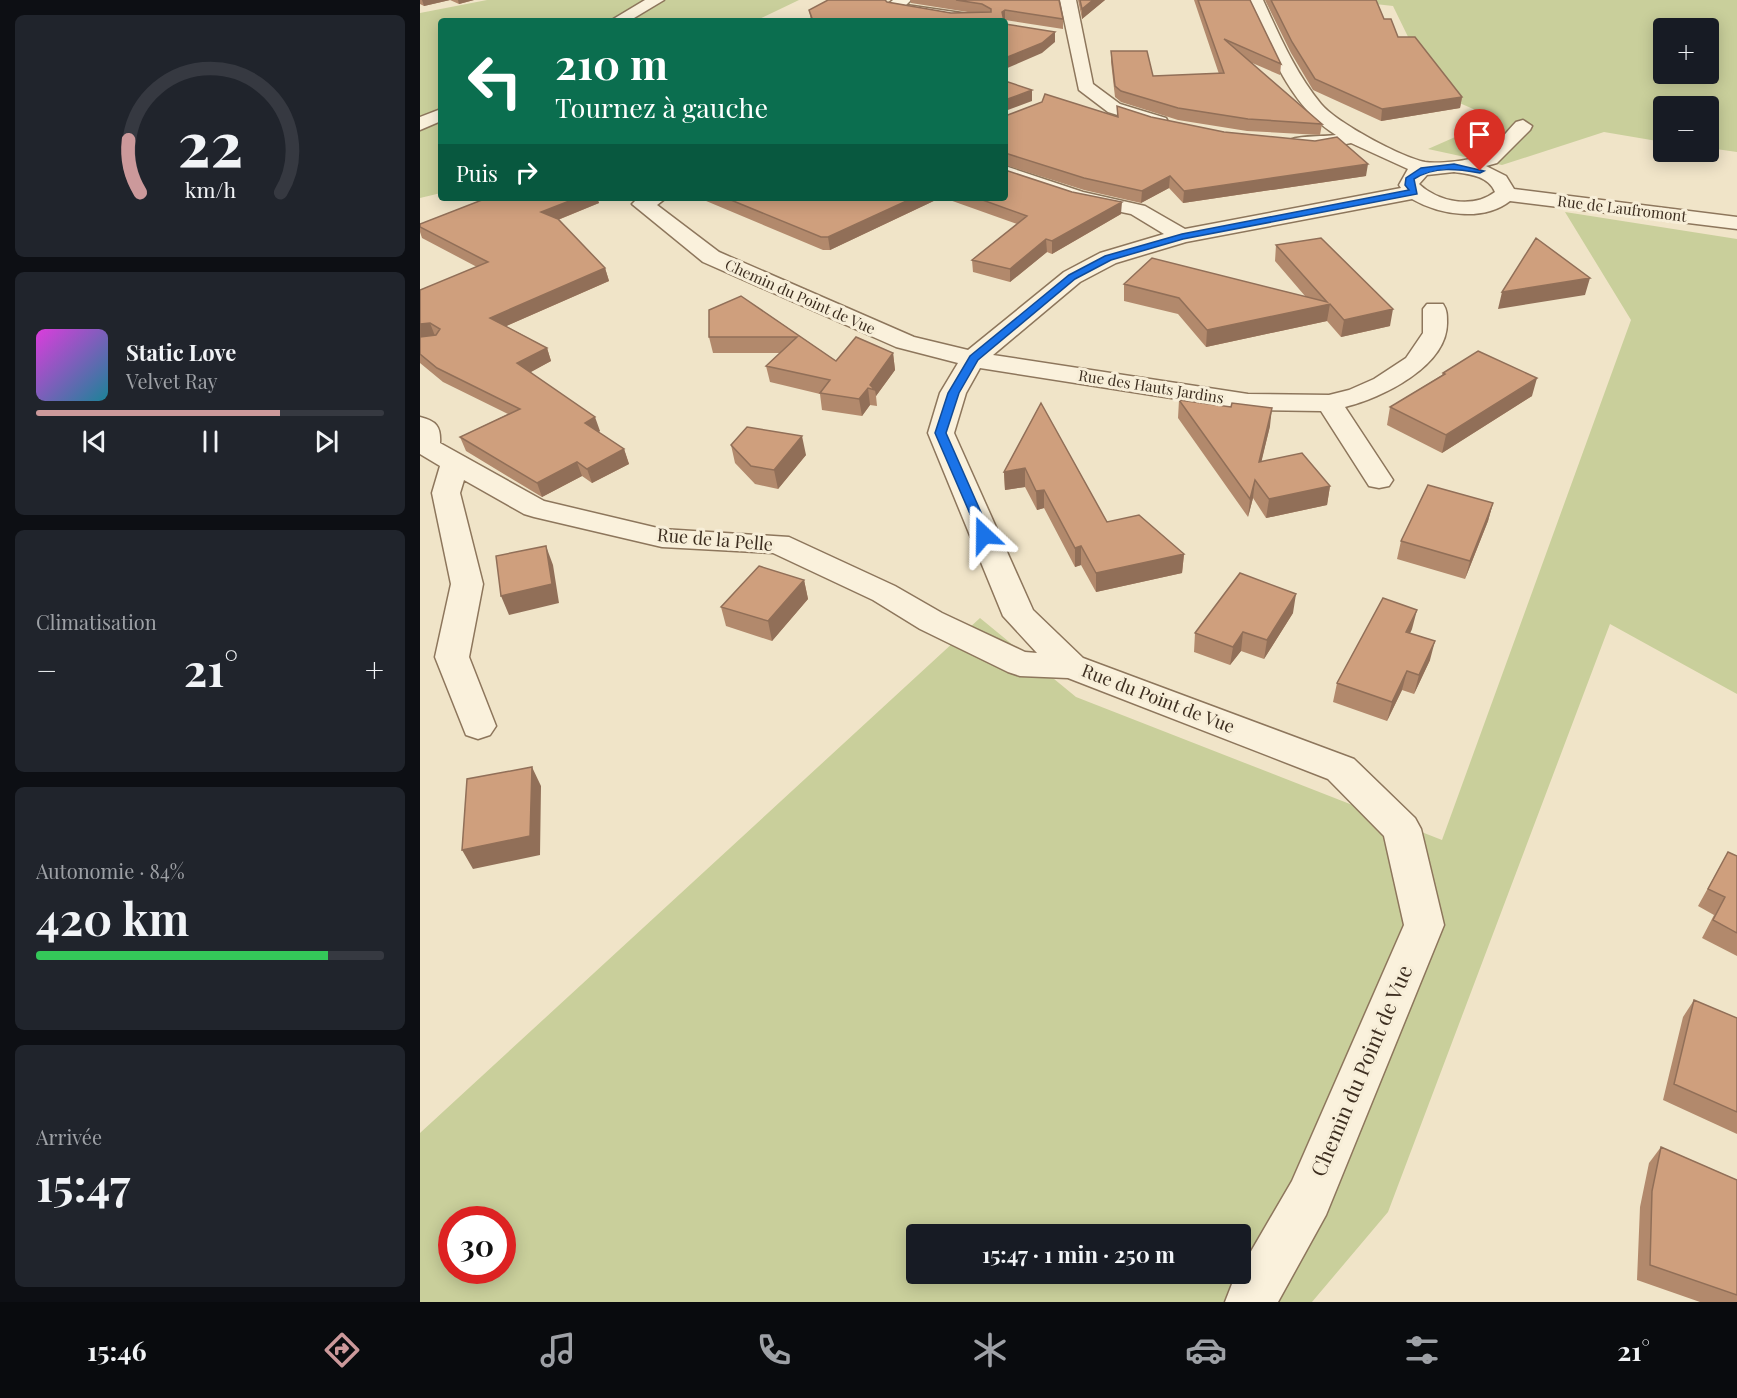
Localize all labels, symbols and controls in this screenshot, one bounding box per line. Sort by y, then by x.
map controls [1653,18,1719,162]
button: + [1653,18,1719,84]
text: 210 m [555,35,668,91]
icon: left [456,42,534,120]
text: Tournez à gauche [555,89,768,125]
button: − [1653,96,1719,162]
text: 22 [177,99,243,183]
pin [1454,109,1505,171]
icon: arrive [1463,118,1496,151]
icon: right [510,156,543,189]
text: Puis [456,158,498,188]
text: km/h [184,176,236,204]
street label: Rue de Laufromont [1556,190,1689,226]
street label: Chemin du Point de Vue [722,254,879,338]
text: Static Love [126,337,236,367]
street label: Rue des Hauts Jardins [1077,365,1225,407]
text: Velvet Ray [126,367,218,394]
icon: previous [78,425,111,458]
icon: pause [194,425,227,458]
icon: next [310,425,343,458]
position arrow [952,503,1016,567]
street label: Rue de la Pelle [656,522,774,556]
text: Climatisation [36,608,157,635]
text: 21° [184,638,238,698]
text: − [36,647,57,691]
text: + [365,647,384,691]
street label: Rue du Point de Vue [1078,658,1238,738]
text: Autonomie · 84% [36,857,185,884]
text: 420 km [36,887,189,947]
street label: Chemin du Point de Vue [1303,960,1417,1180]
text: Arrivée [36,1123,102,1150]
text: 15:47 [36,1153,130,1213]
speed limit sign: 30 [438,1206,516,1284]
text: 15:47 · 1 min · 250 m [982,1239,1175,1269]
icon: directions [321,1329,363,1371]
icon: music [537,1329,579,1371]
icon: phone [753,1329,795,1371]
icon: climate [969,1329,1011,1371]
icon: car [1185,1329,1227,1371]
icon: filters [1401,1329,1443,1371]
text: 15:46 [87,1332,147,1368]
text: 21° [1617,1332,1650,1368]

